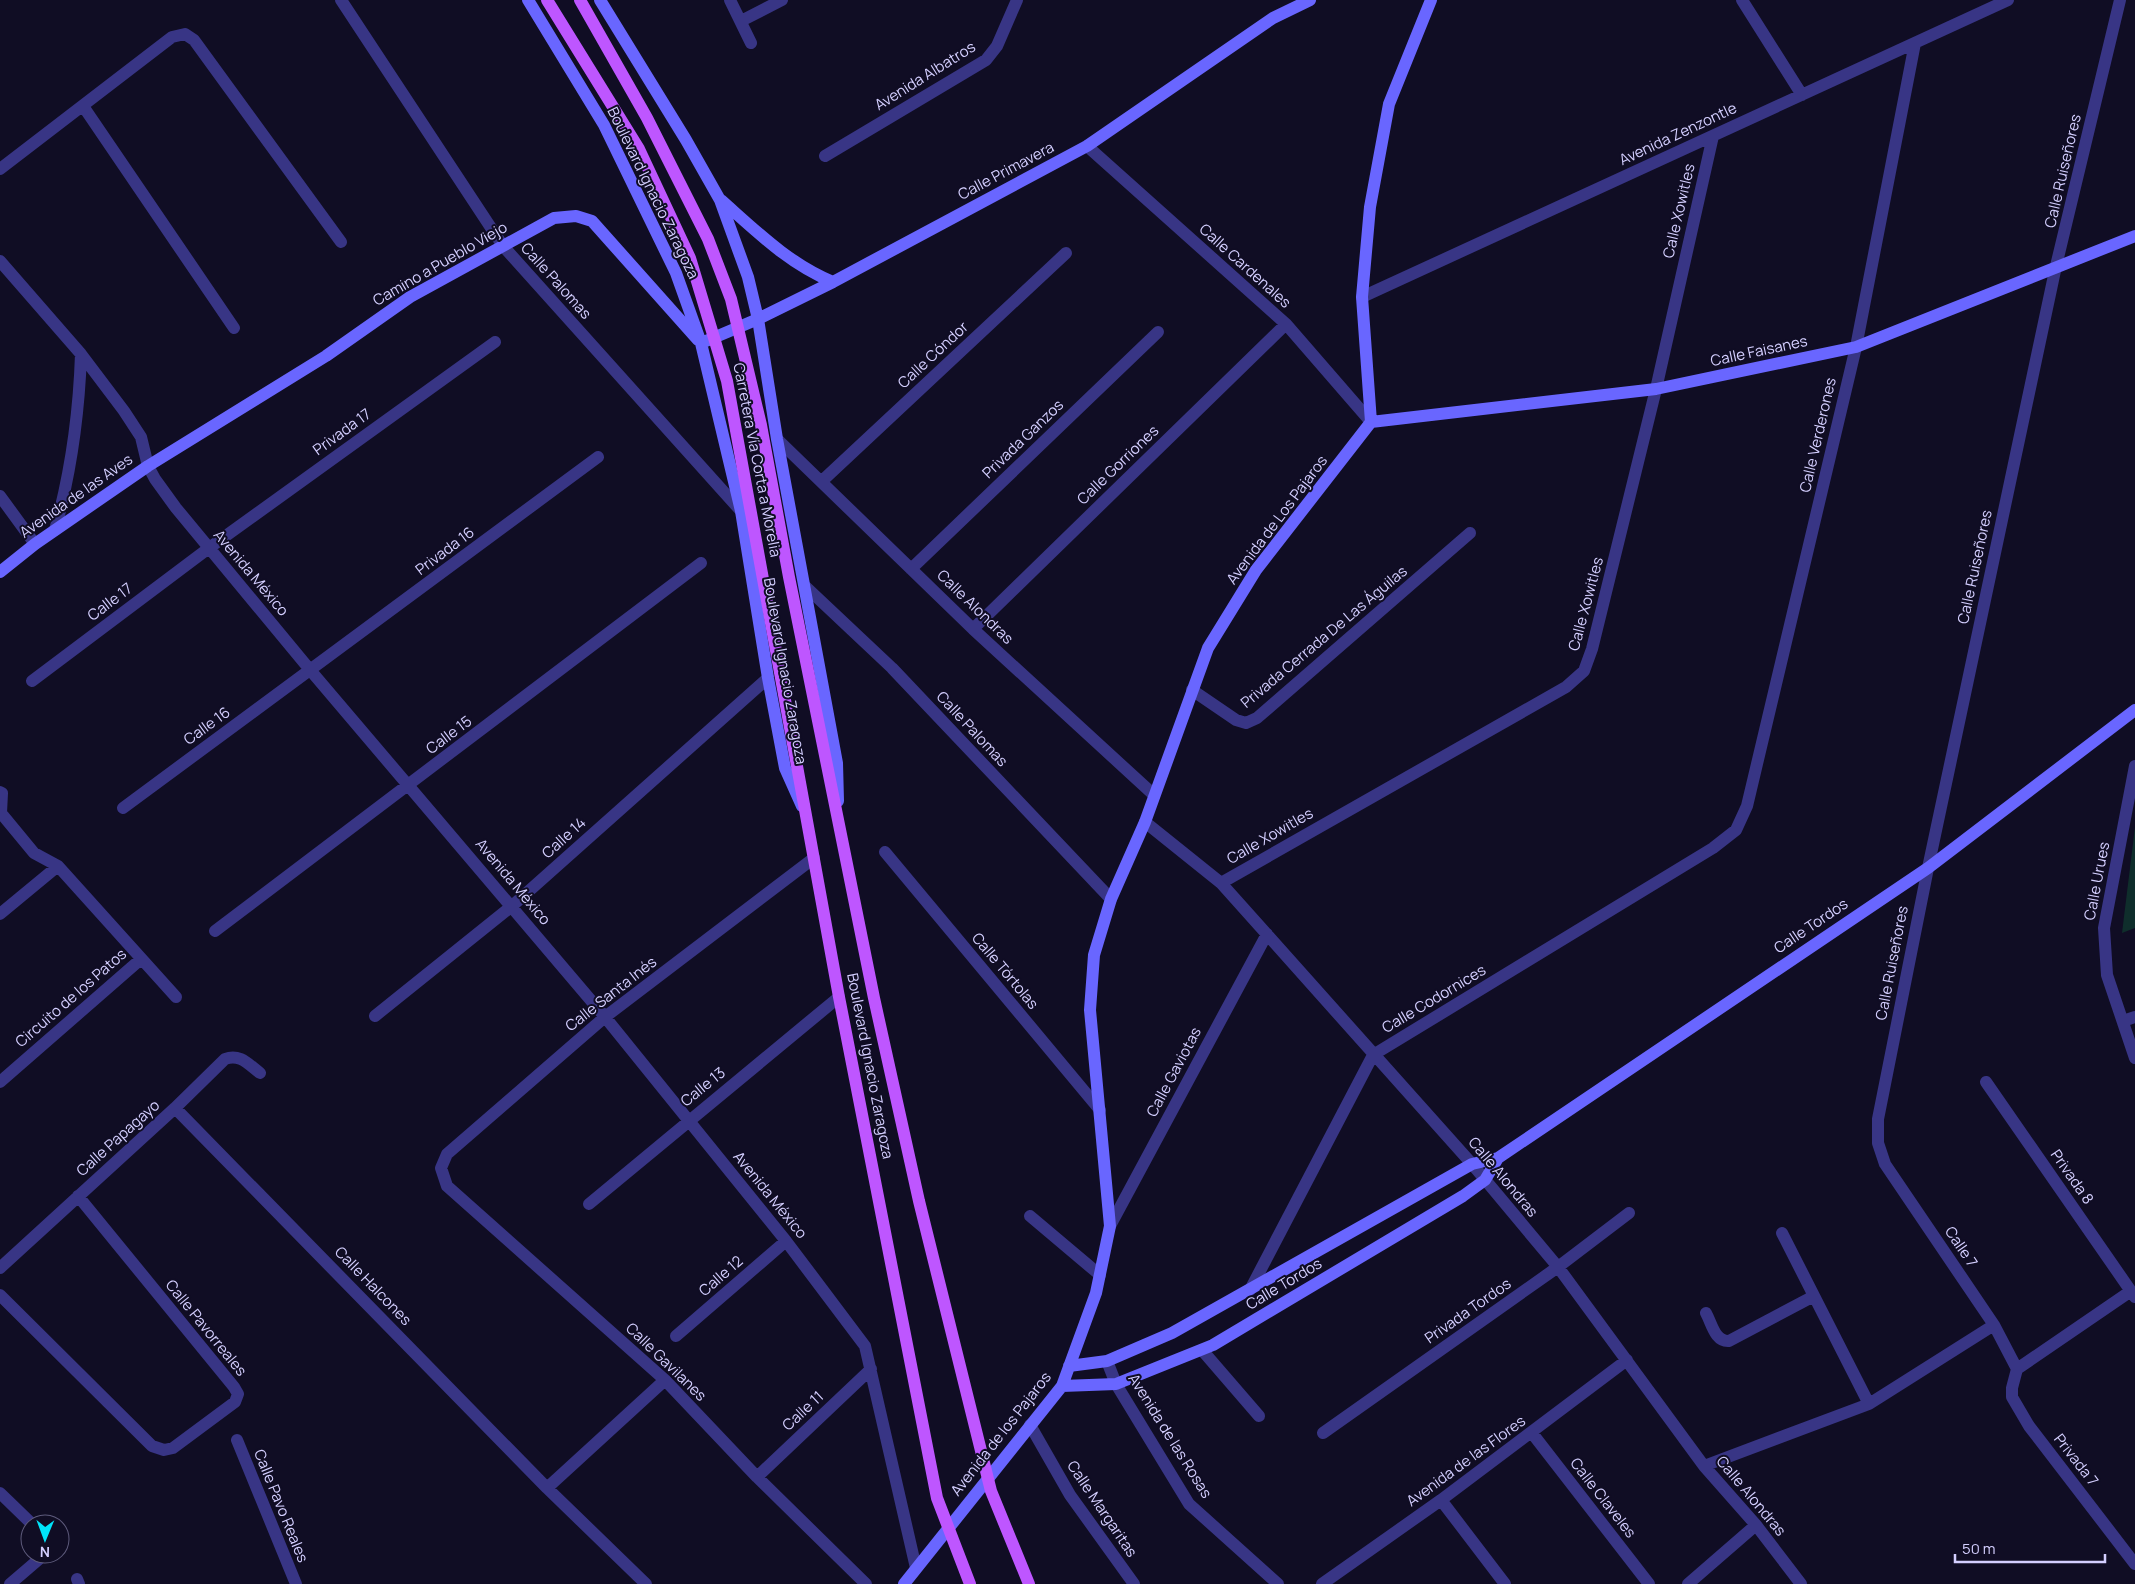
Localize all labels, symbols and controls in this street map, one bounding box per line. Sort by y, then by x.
street label: Avenida Albatros [870,36,979,115]
street label: Avenida Zenzontle [1616,97,1740,170]
street label: Boulevard Ignacio Zaragoza [603,103,704,282]
street label: Calle Ruiseñores [2039,112,2086,230]
street label: Calle Primavera [954,136,1058,205]
street label: Calle Xowitles [1657,161,1700,260]
street label: Camino a Pueblo Viejo [369,216,511,311]
street label: Calle Cardenales [1195,219,1296,313]
street label: Calle Palomas [516,238,596,324]
street label: Calle Cóndor [893,316,973,393]
street label: Calle Faisanes [1708,330,1809,371]
street label: Carretera Vía Corta a Morelia [728,361,787,559]
street label: Calle Verderones [1794,375,1841,494]
street label: Privada Ganzos [977,394,1068,483]
street label: Privada 17 [308,403,375,460]
street label: Calle Gorriones [1072,420,1163,509]
street label: Avenida de las Aves [15,449,137,543]
street label: Avenida de Los Pajaros [1221,451,1332,588]
street label: Calle Ruiseñores [1952,508,1997,626]
street label: Privada 16 [411,521,479,580]
street label: Avenida México [209,525,294,620]
street label: Calle Xowitles [1563,554,1608,653]
street label: Privada Cerrada De Las Águilas [1236,561,1412,713]
street label: Calle Alondras [933,565,1018,649]
street label: Boulevard Ignacio Zaragoza [759,576,812,766]
street label: Calle 17 [83,578,136,625]
street label: Calle Palomas [932,686,1013,771]
street label: Calle 16 [179,702,234,750]
street label: Calle 15 [421,710,476,759]
street label: Calle Xowitles [1223,802,1317,869]
street label: Calle 14 [537,812,590,863]
street label: Avenida México [471,834,556,929]
street label: Calle Urues [2079,840,2114,922]
street label: Calle Tordos [1769,893,1852,958]
street label: Calle Ruiseñores [1870,904,1913,1022]
street label: Calle Tórtolas [967,928,1044,1014]
street label: Circuito de los Patos [11,943,131,1052]
street label: Calle Santa Inés [561,951,661,1036]
street label: Calle Codornices [1378,959,1490,1038]
street label: Boulevard Ignacio Zaragoza [842,971,899,1161]
street label: Calle Gaviotas [1141,1023,1206,1120]
street label: Calle 13 [676,1062,729,1111]
street label: Calle Papagayo [71,1094,164,1181]
street label: Calle Alondras [1464,1132,1543,1221]
street label: Privada 8 [2046,1145,2099,1208]
street label: Avenida México [729,1147,812,1243]
street label: Calle 7 [1940,1222,1983,1271]
street label: Calle Halcones [330,1242,417,1330]
street label: Calle 12 [694,1251,747,1301]
street label: Calle Tordos [1242,1253,1326,1315]
street label: Privada Tordos [1420,1273,1515,1348]
street label: Calle Pavorreales [161,1275,252,1380]
street label: Calle Gavilanes [621,1318,711,1406]
street label: Avenida de los Pajaros [945,1367,1056,1500]
street label: Avenida de las Rosas [1124,1369,1217,1502]
street label: Calle 11 [777,1386,828,1435]
street label: Avenida de las Flores [1402,1410,1530,1511]
street label: Privada 7 [2049,1429,2104,1490]
street label: Calle Pavo Reales [249,1446,314,1566]
street label: Calle Alondras [1712,1451,1791,1540]
street label: Calle Claveles [1565,1453,1641,1542]
street label: Calle Margaritas [1062,1456,1143,1561]
north arrow [20,1514,70,1564]
scale bar [1955,1532,2105,1564]
text: 50 m [1962,1538,1996,1559]
text: N [40,1543,50,1562]

